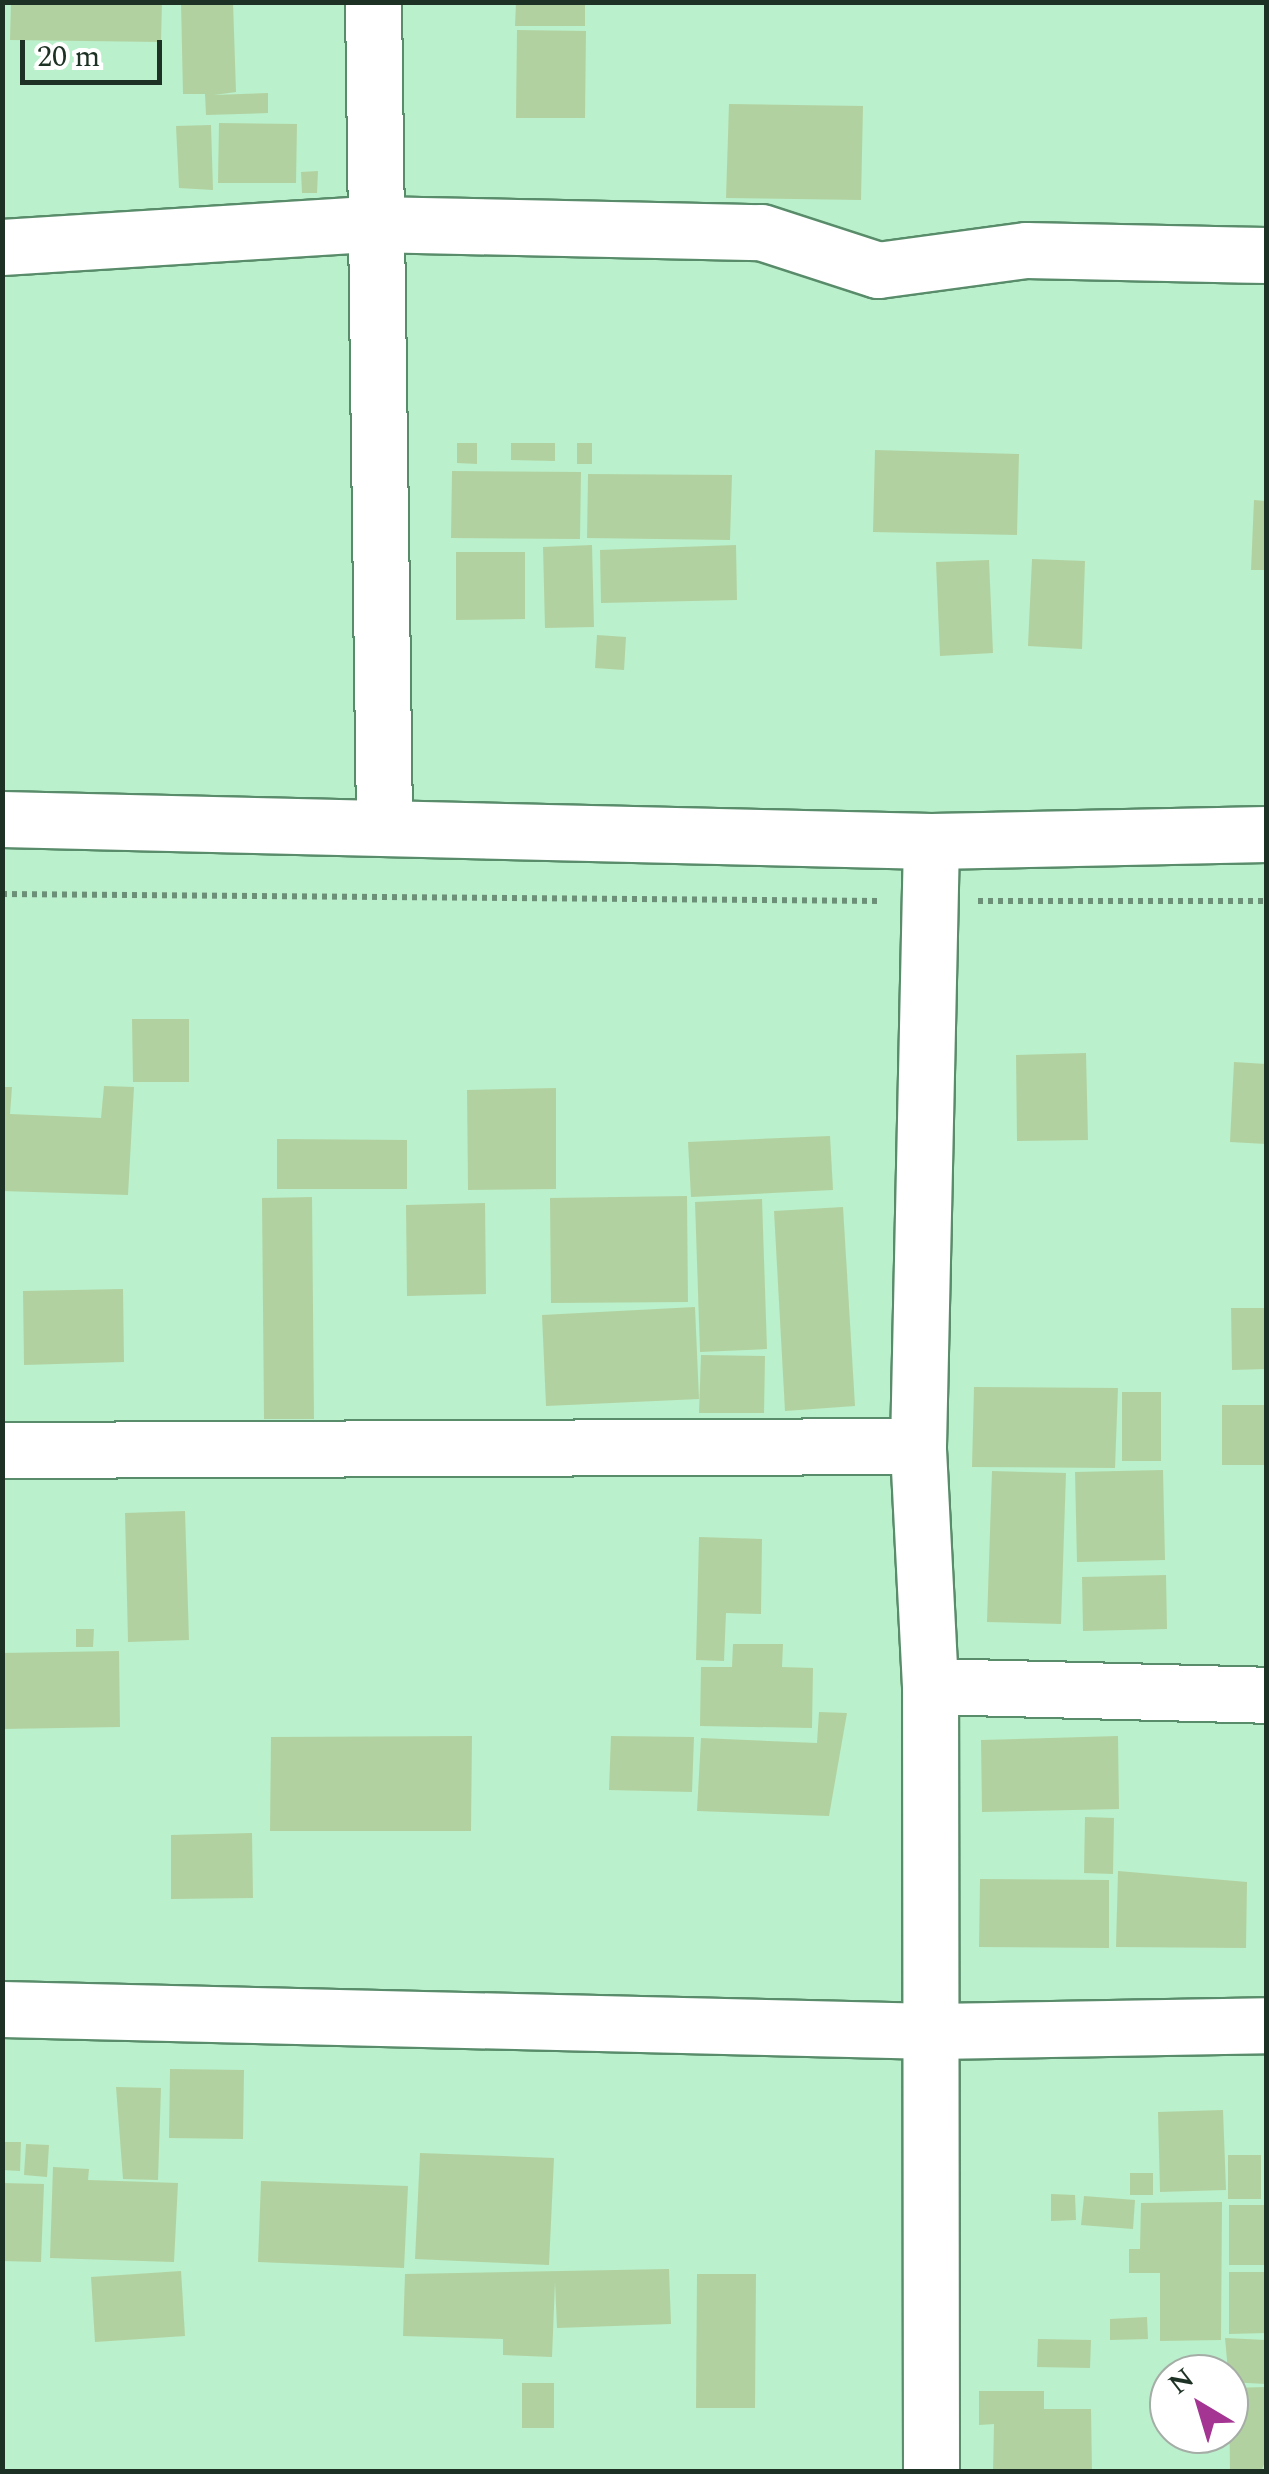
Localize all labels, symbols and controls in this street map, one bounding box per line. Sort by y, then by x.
scale bar [25,20,168,82]
text: 20 m [37,34,100,80]
north arrow [1149,2354,1249,2454]
text: N [1159,2358,1204,2406]

